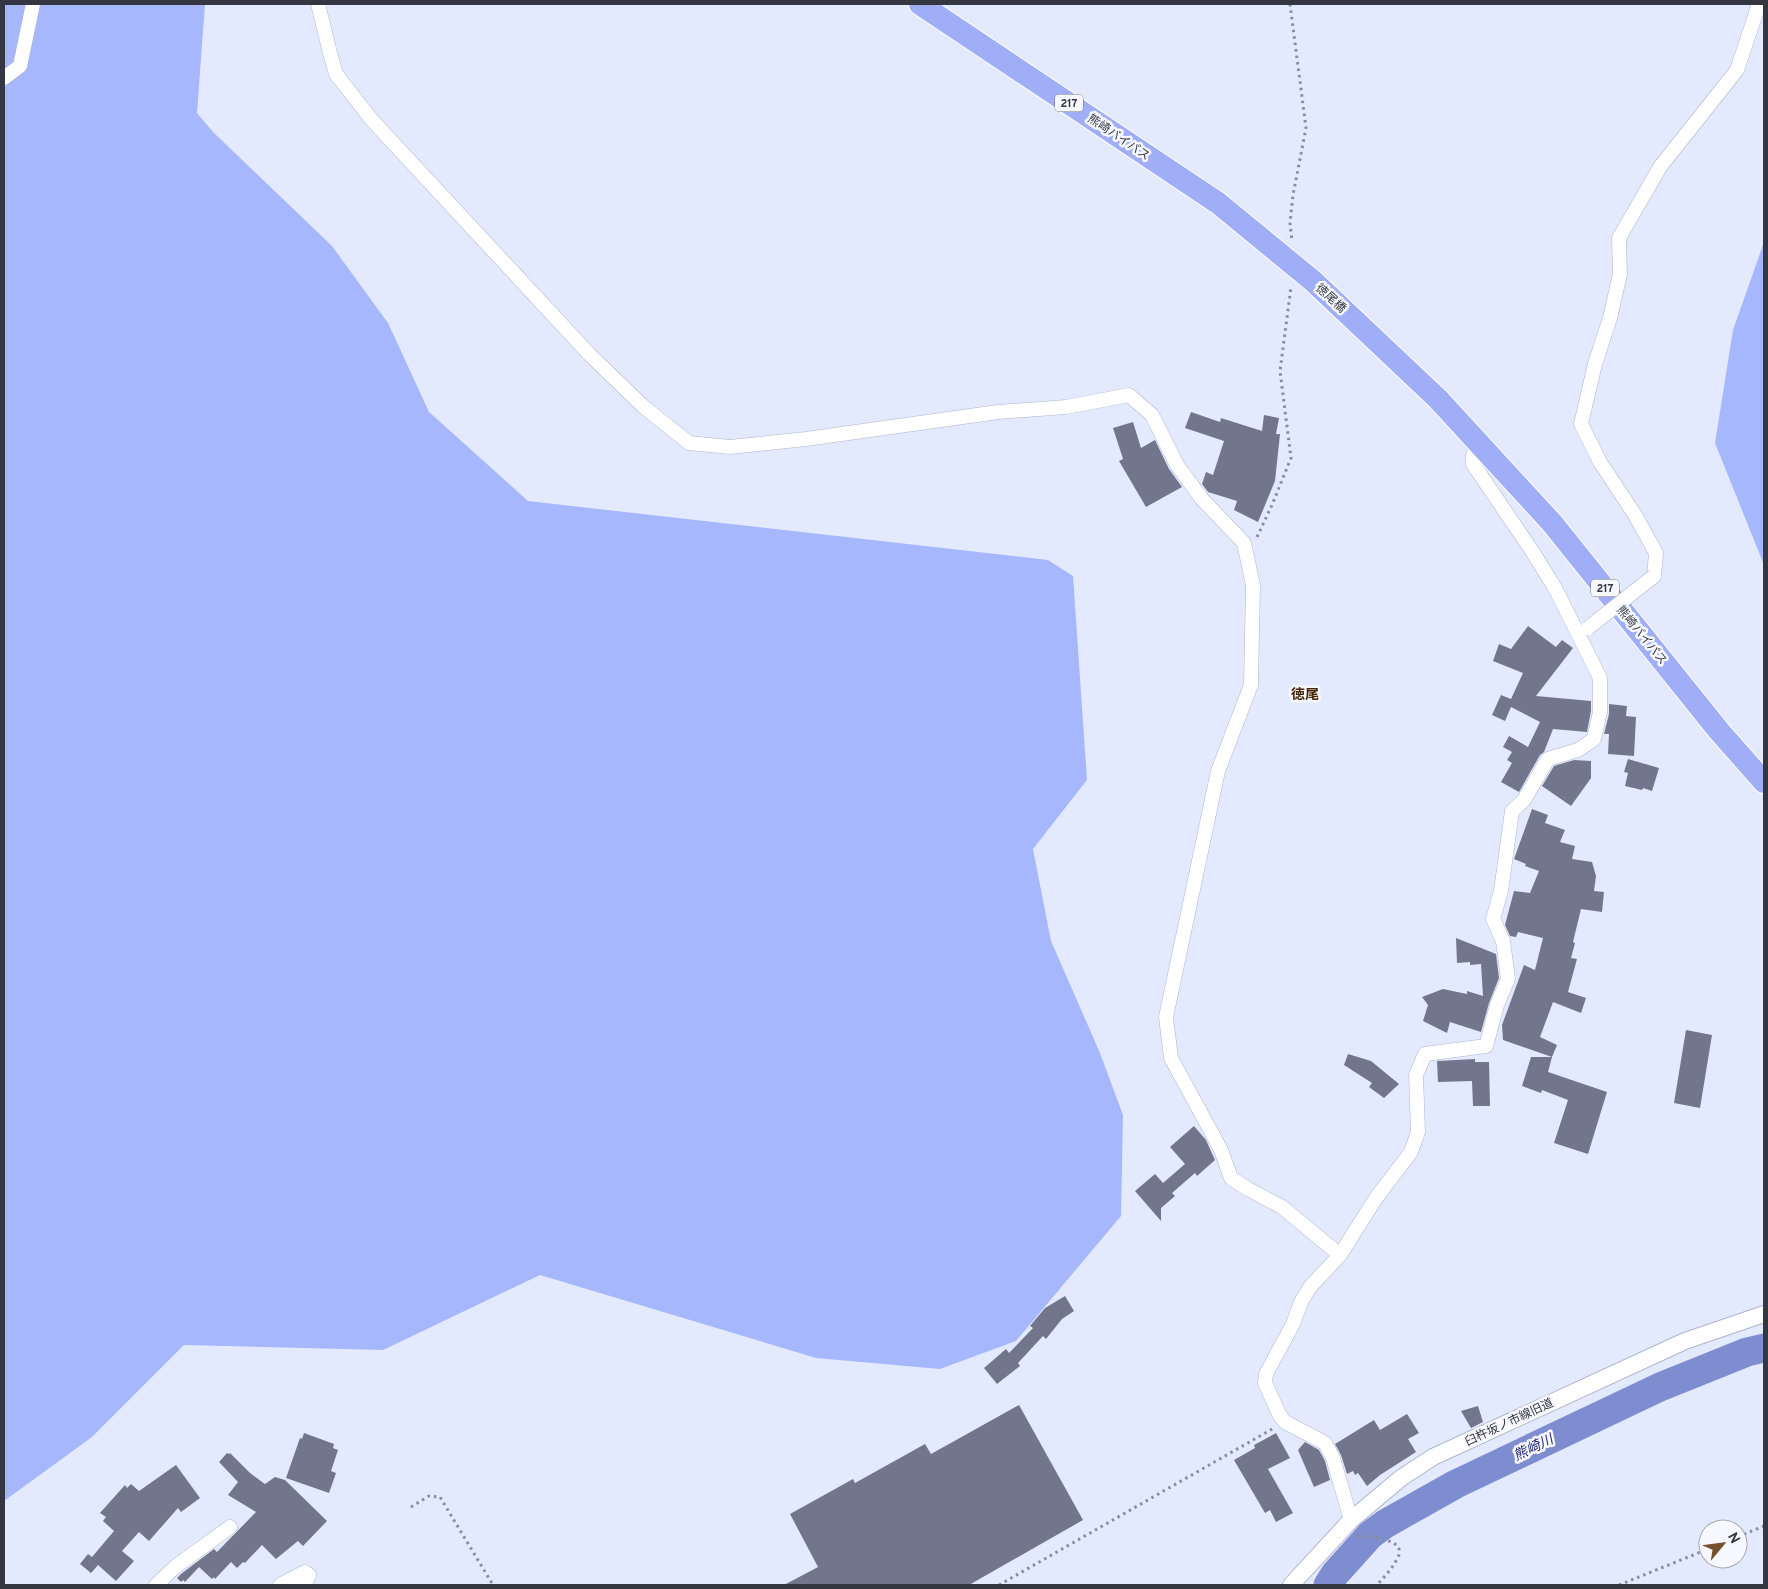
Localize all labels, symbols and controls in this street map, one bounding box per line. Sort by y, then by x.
road number: 217 [1055,95,1083,112]
street label: 熊崎バイパス [1084,111,1153,165]
street label: 徳尾橋 [1312,281,1349,317]
road number: 217 [1591,580,1619,596]
street label: 熊崎バイパス [1612,603,1670,669]
district label: 徳尾 [1291,687,1319,704]
street label: 臼杵坂ノ市線旧道 [1463,1395,1556,1450]
water label: 熊崎川 [1511,1431,1558,1465]
north arrow [1698,1519,1748,1569]
text: N [1723,1530,1743,1547]

